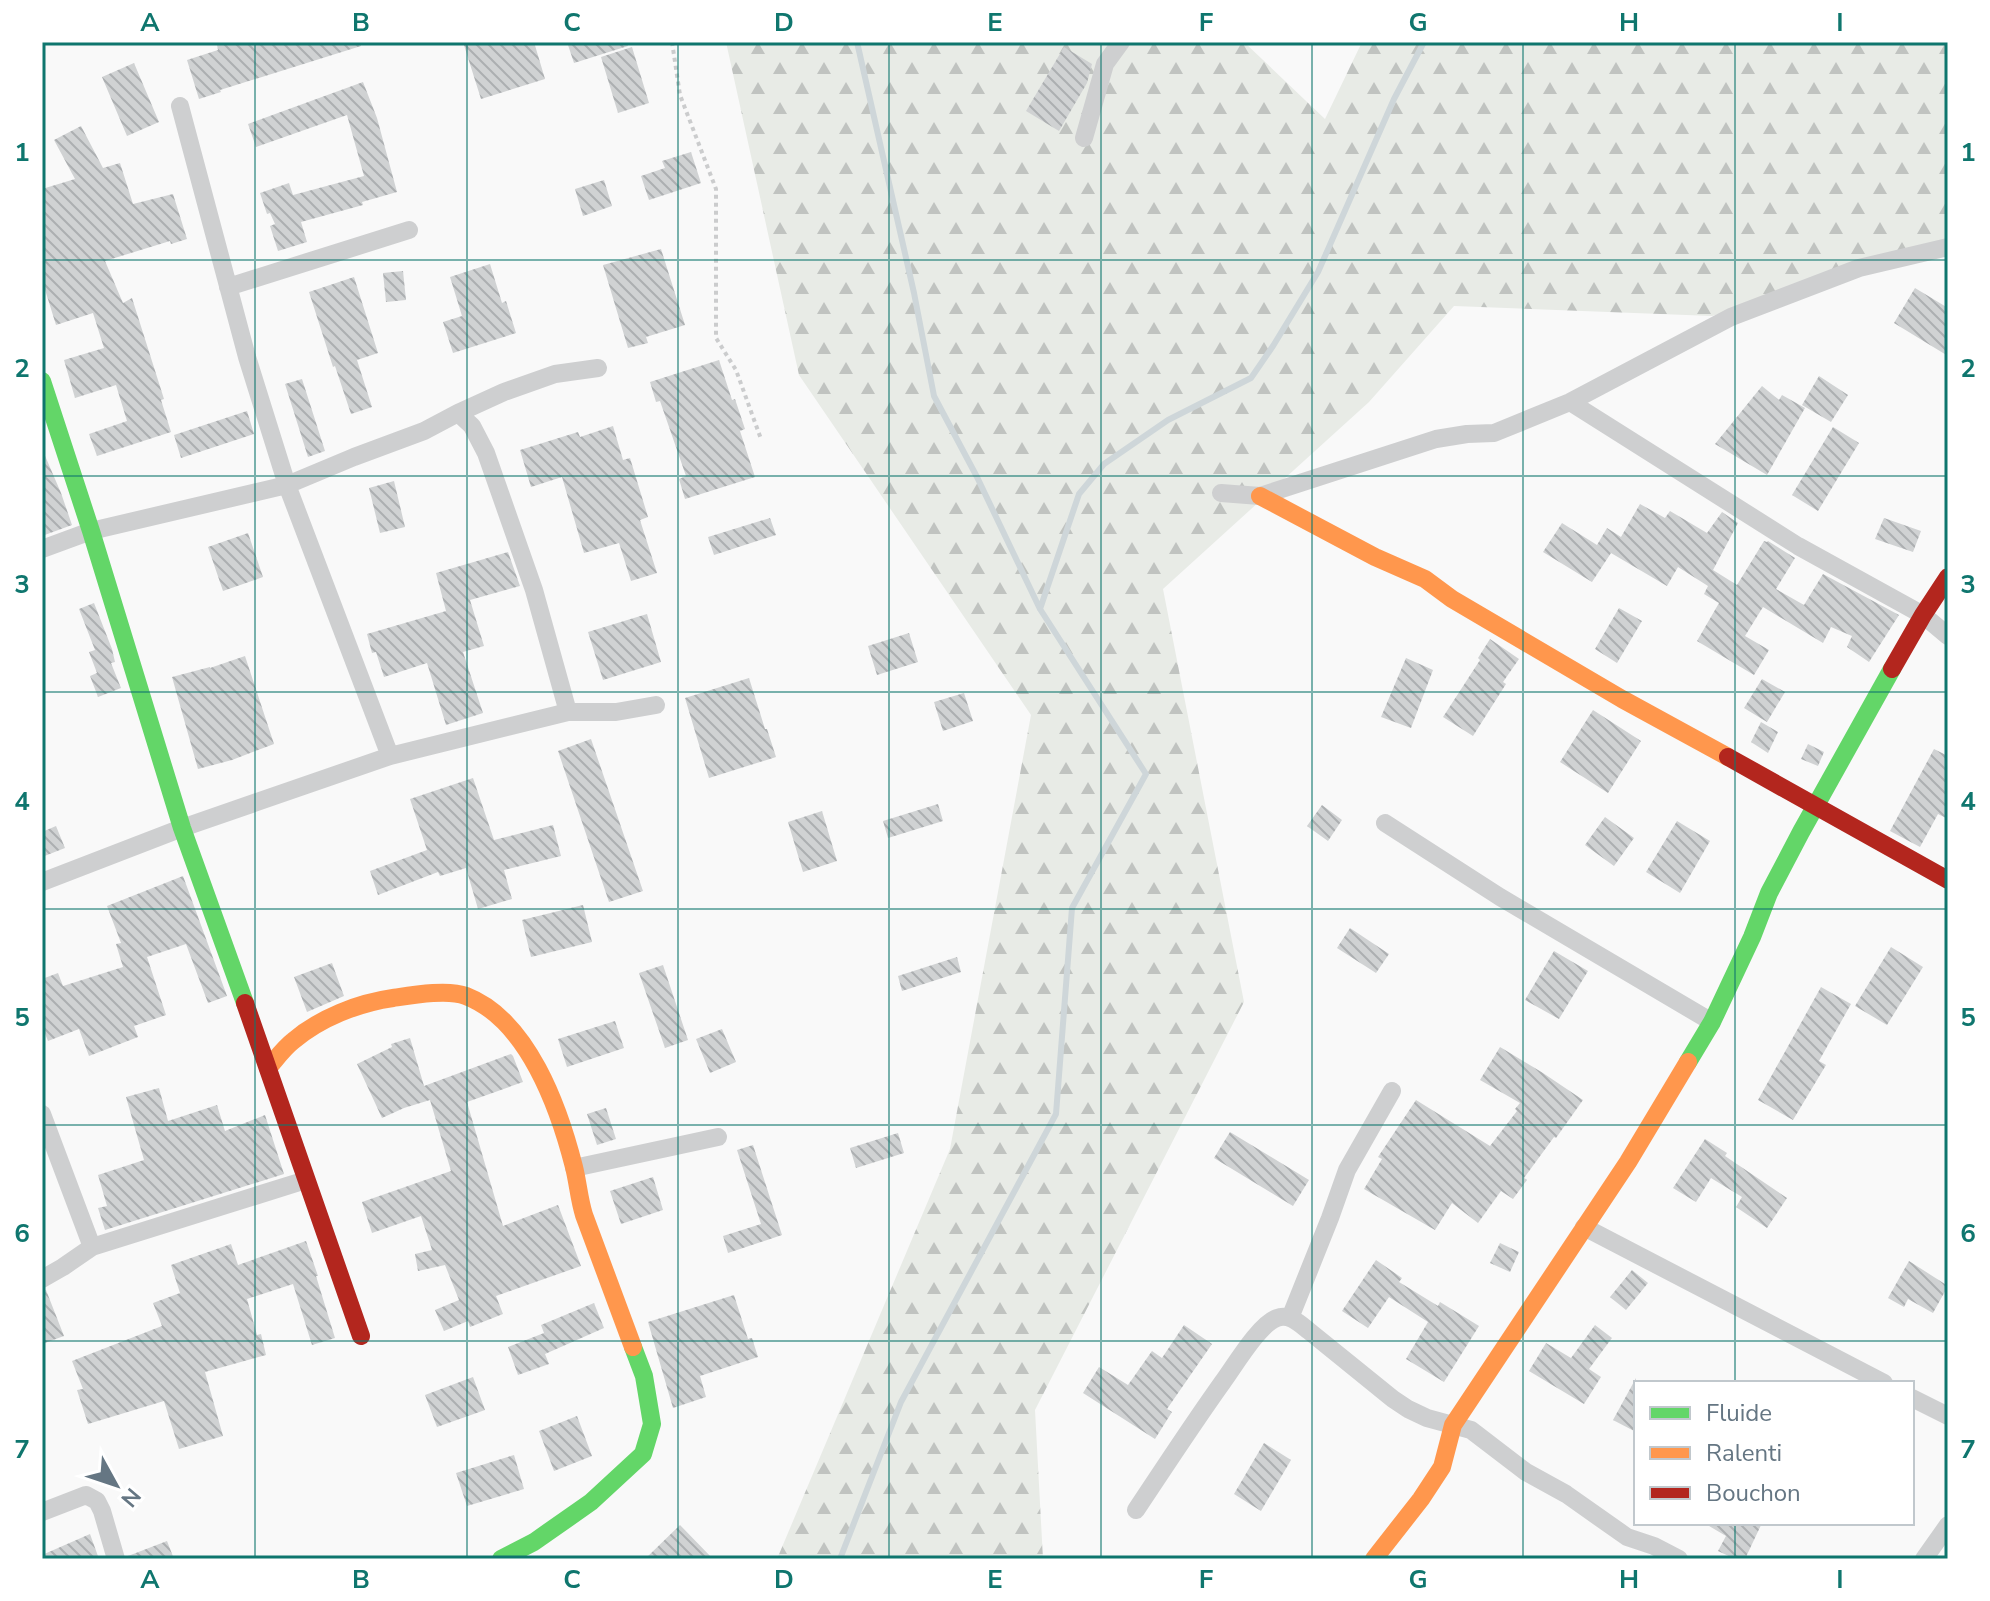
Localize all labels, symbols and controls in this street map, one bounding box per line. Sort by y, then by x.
text: A [140,5,160,40]
text: B [352,5,370,40]
text: C [563,5,581,40]
text: D [774,5,794,40]
text: E [987,5,1003,40]
text: F [1199,5,1213,40]
text: G [1408,5,1428,40]
text: H [1619,5,1639,40]
text: I [1836,5,1844,40]
text: 1 [14,135,30,170]
text: 1 [1960,135,1976,170]
text: 2 [14,351,30,386]
text: 2 [1960,351,1976,386]
text: 3 [14,567,30,602]
text: 3 [1960,567,1976,602]
text: 4 [14,784,30,819]
text: 4 [1960,784,1976,819]
text: 5 [14,1000,30,1035]
text: 5 [1960,1000,1976,1035]
text: 6 [14,1216,30,1251]
text: 6 [1960,1216,1976,1251]
legend [1634,1381,1914,1525]
text: Fluide [1706,1397,1772,1429]
text: 7 [14,1432,30,1467]
text: 7 [1960,1432,1976,1467]
text: Ralenti [1706,1437,1782,1469]
north arrow [76,1445,156,1525]
text: Bouchon [1706,1477,1801,1509]
text: N [114,1481,147,1513]
text: A [140,1562,160,1597]
text: B [352,1562,370,1597]
text: C [563,1562,581,1597]
text: D [774,1562,794,1597]
text: E [987,1562,1003,1597]
text: F [1199,1562,1213,1597]
text: G [1408,1562,1428,1597]
text: H [1619,1562,1639,1597]
text: I [1836,1562,1844,1597]

